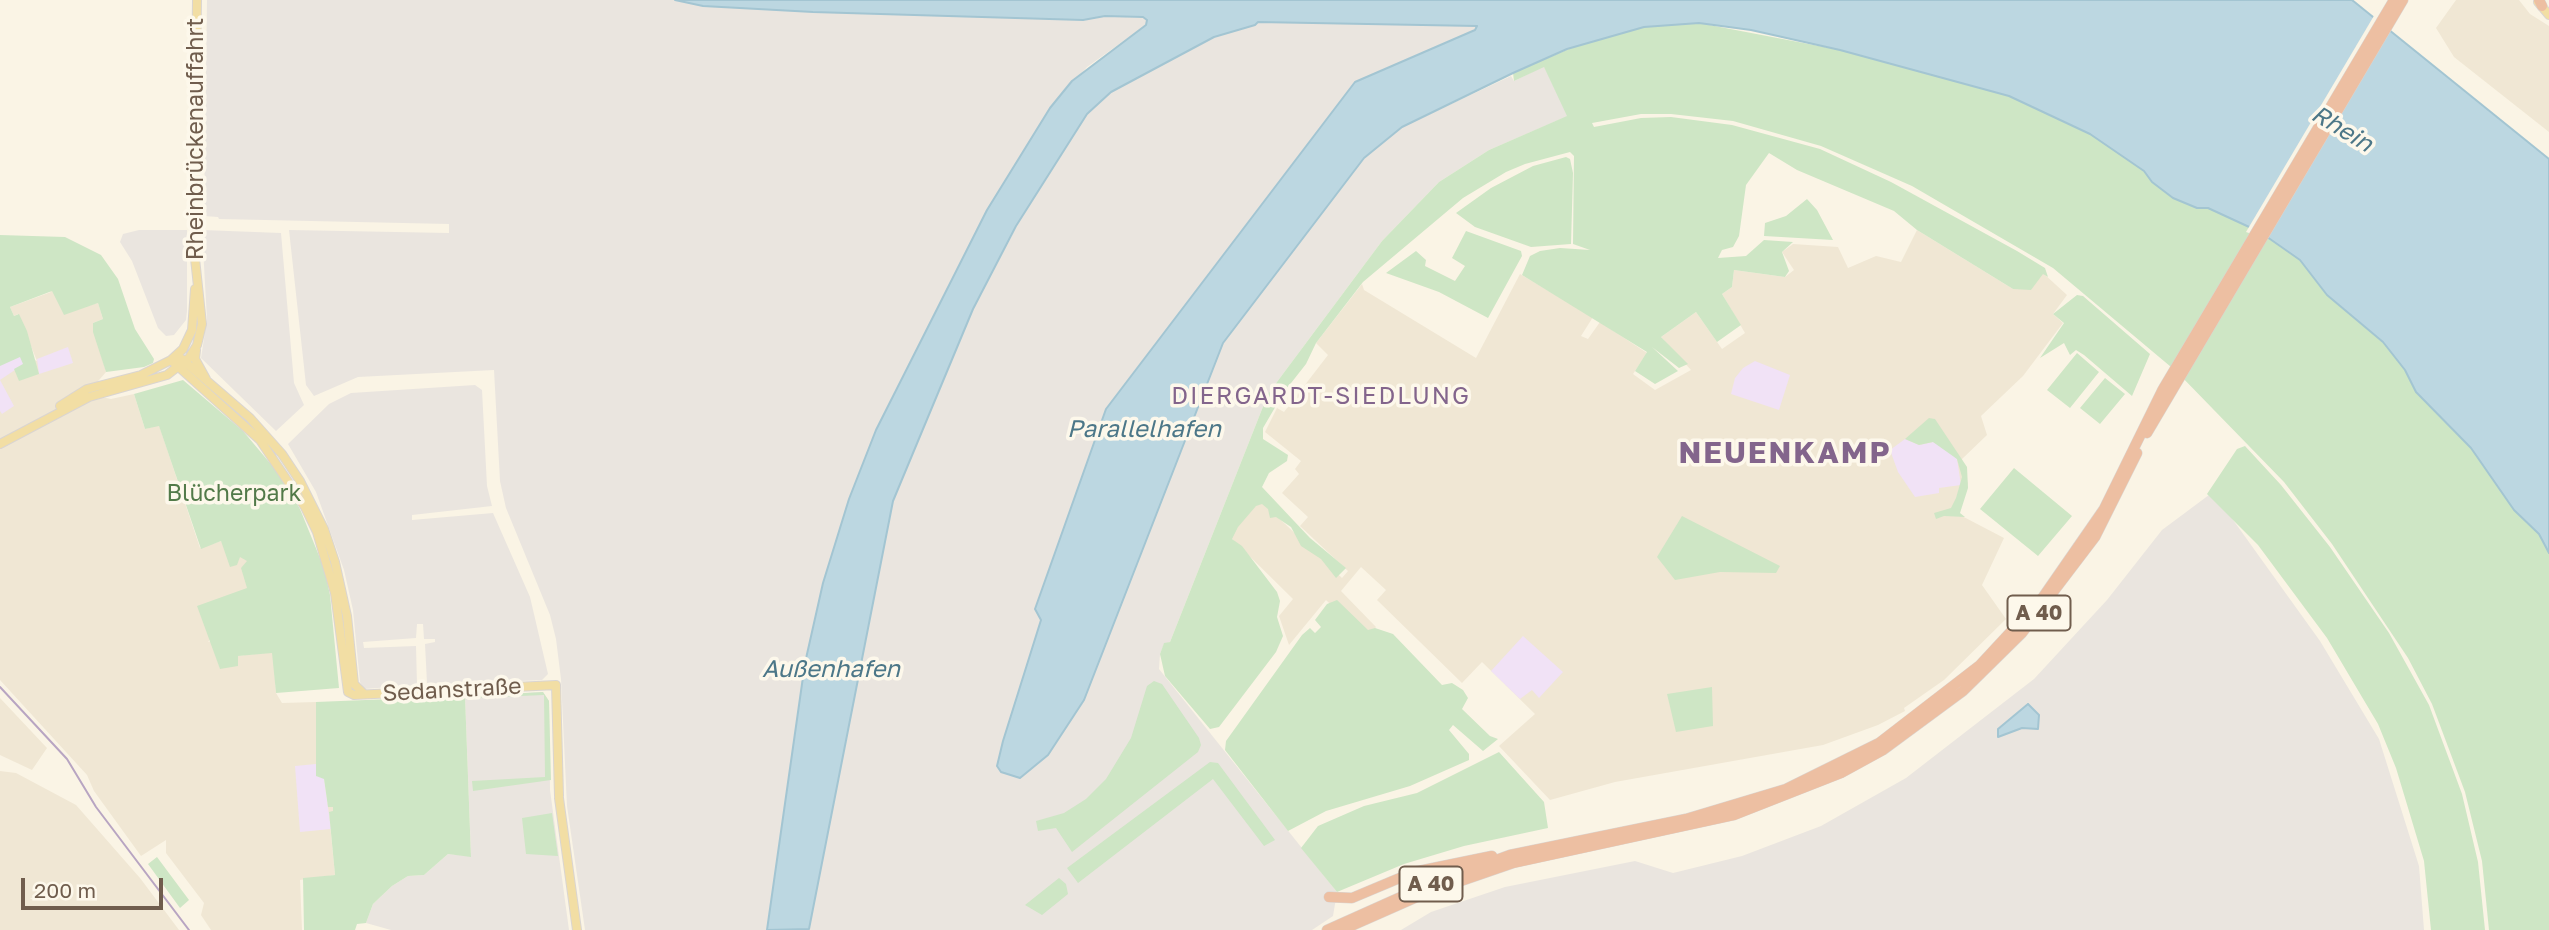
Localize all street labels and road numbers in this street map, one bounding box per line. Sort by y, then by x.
street label: Rheinbrückenauffahrt [182,18,210,260]
road number: A 40 [2008,596,2070,630]
street label: Sedanstraße [382,673,522,707]
road number: A 40 [1400,866,1462,902]

